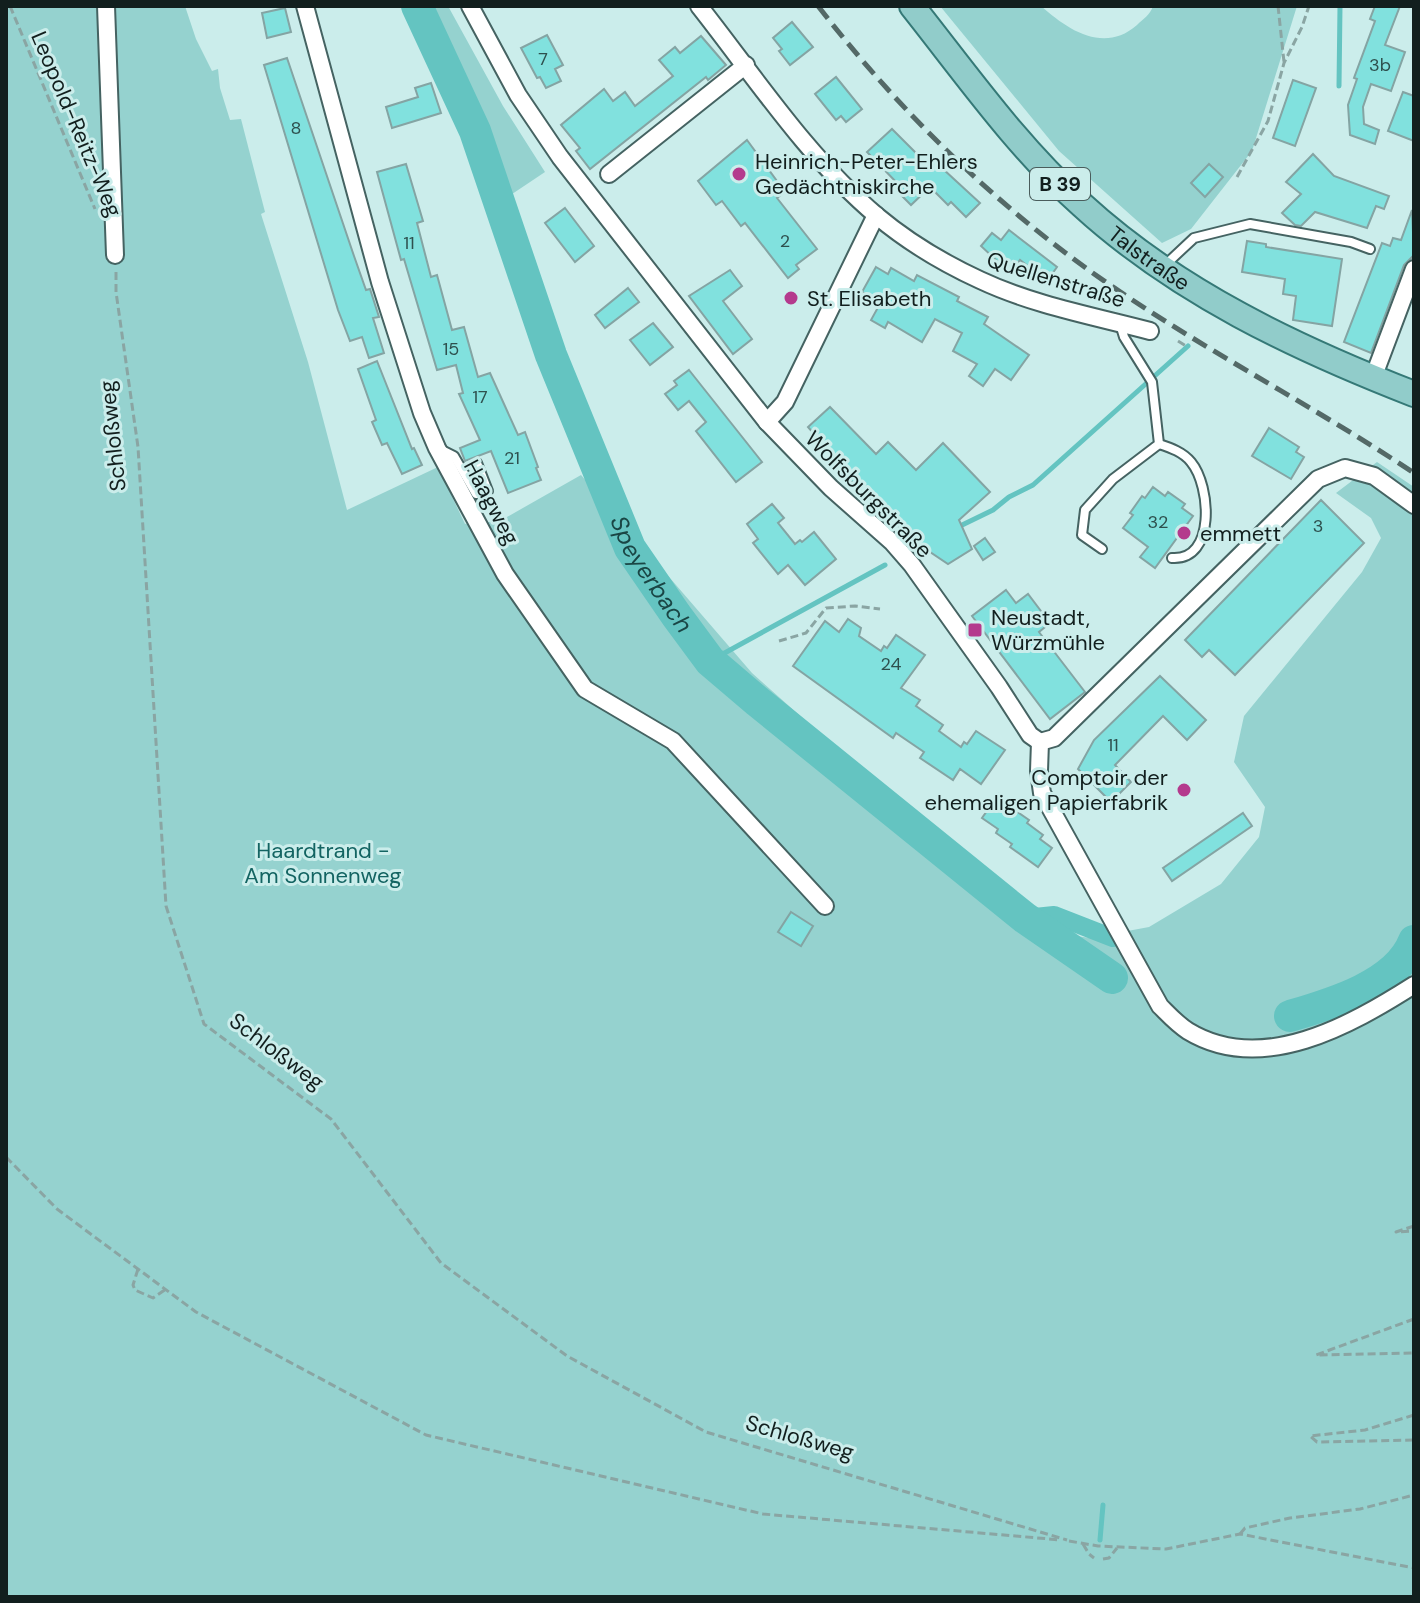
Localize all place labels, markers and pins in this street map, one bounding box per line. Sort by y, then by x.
place label: Heinrich-Peter-Ehlers Gedächtniskirche [755,147,978,201]
marker: Heinrich-Peter-Ehlers Gedächtniskirche [730,165,748,183]
place label: St. Elisabeth [807,284,931,313]
marker: St. Elisabeth [782,289,800,307]
place label: emmett [1200,519,1281,548]
marker: emmett [1175,524,1193,542]
place label: Neustadt, Würzmühle [991,603,1105,657]
marker: Neustadt, Würzmühle [966,621,984,639]
place label: Comptoir der ehemaligen Papierfabrik [925,763,1168,817]
marker: Comptoir der ehemaligen Papierfabrik [1175,781,1193,799]

